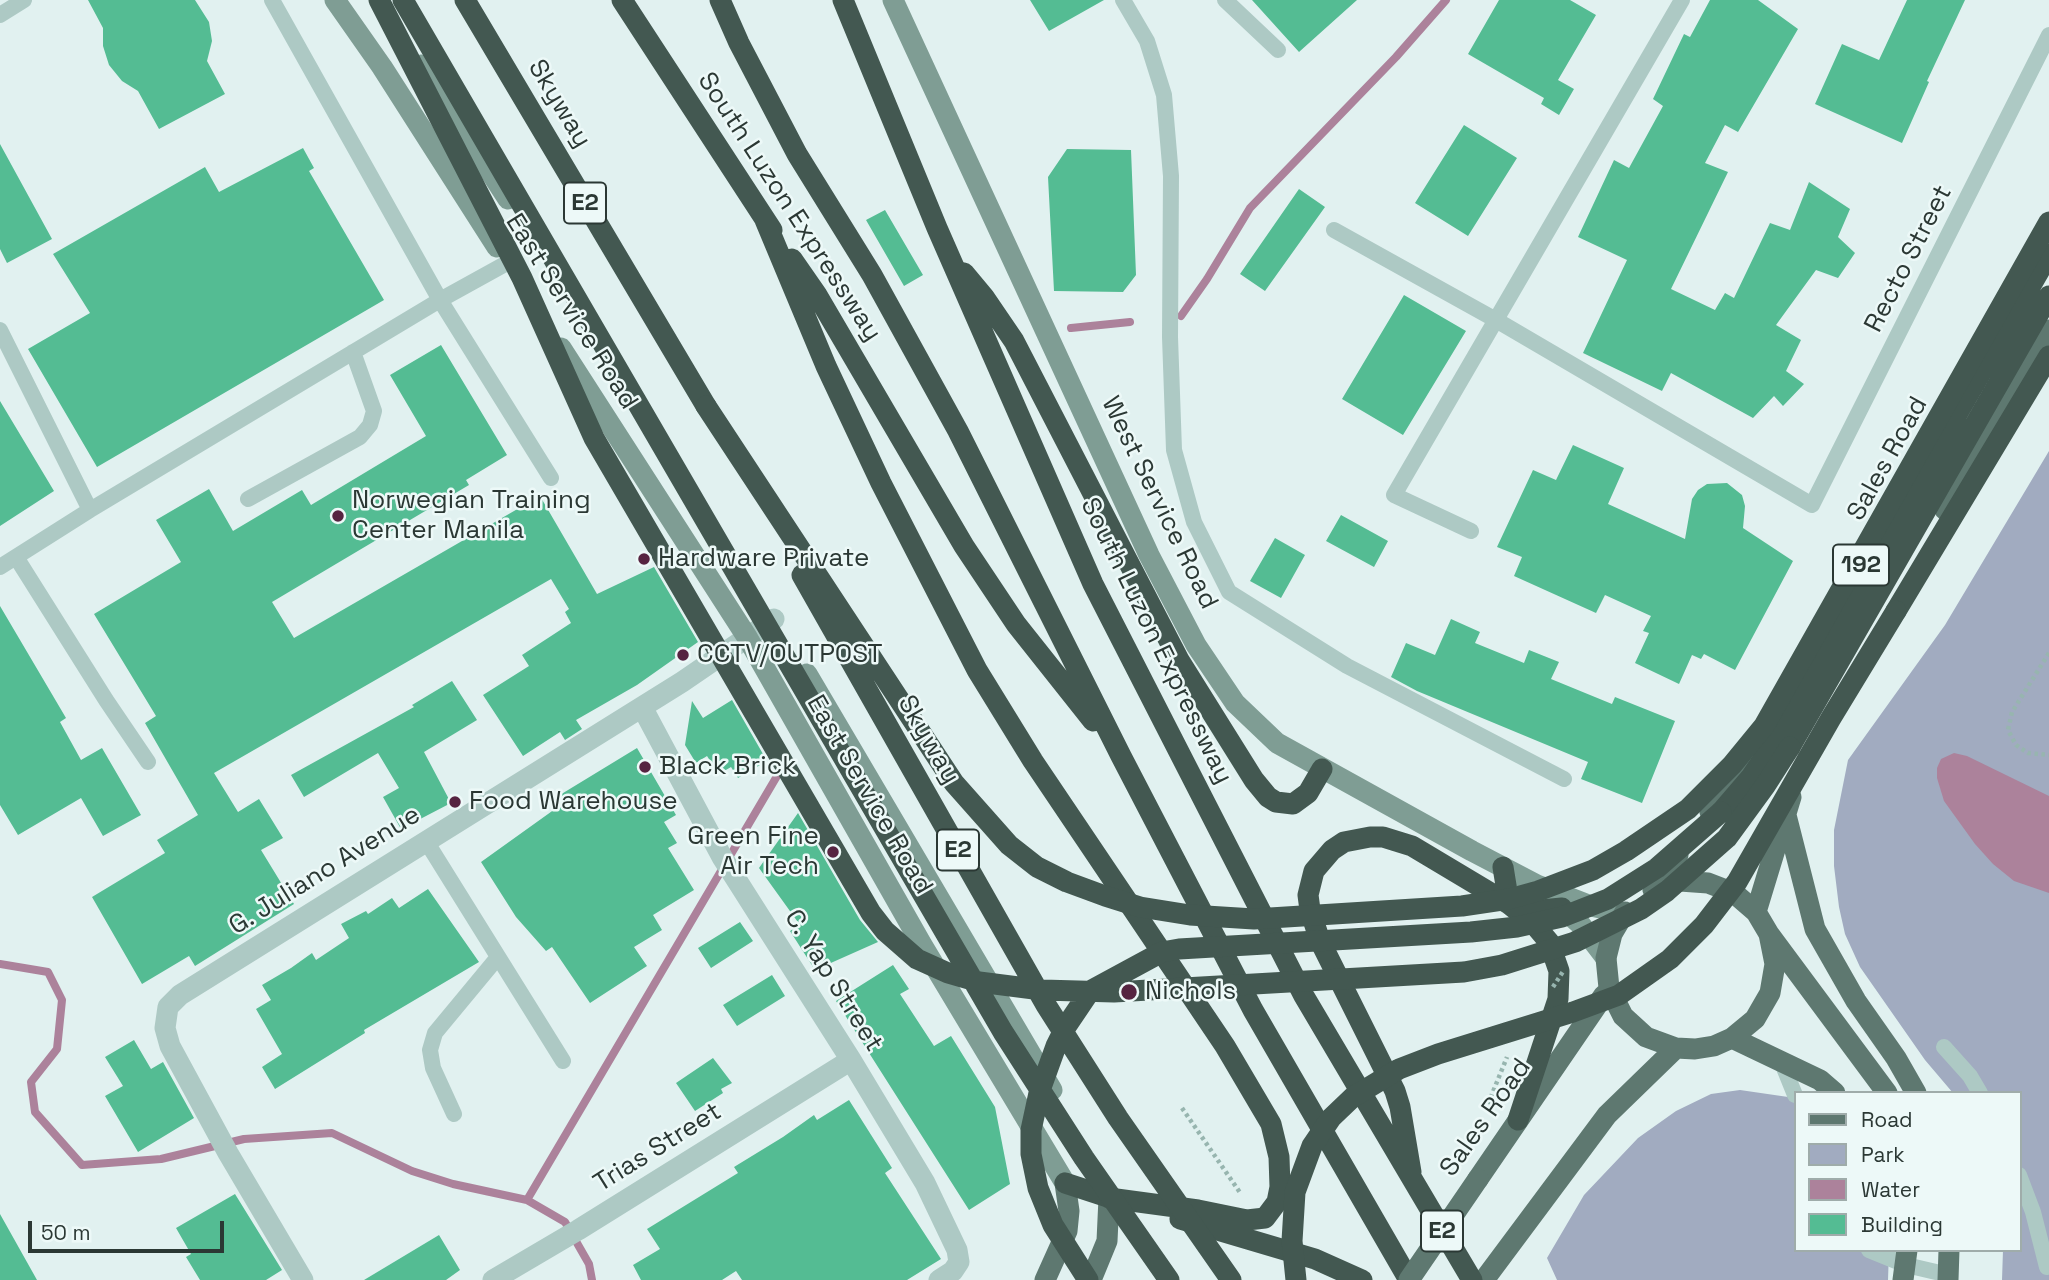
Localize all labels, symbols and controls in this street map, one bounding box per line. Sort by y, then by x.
street label: Skyway [521,54,597,154]
street label: South Luzon Expressway [690,67,888,347]
street label: Recto Street [1859,180,1959,338]
road number: E2 [564,182,606,224]
street label: East Service Road [498,209,644,415]
street label: West Service Road [1094,392,1224,614]
street label: Sales Road [1841,392,1935,526]
place label: Norwegian Training Center Manila [352,485,591,546]
street label: South Luzon Expressway [1073,493,1239,789]
marker: Norwegian Training Center Manila [330,508,346,524]
place label: Hardware Private [658,543,869,575]
road number: 192 [1833,544,1889,586]
marker: Hardware Private [636,551,652,567]
place label: CCTV/OUTPOST [697,639,883,671]
marker: CCTV/OUTPOST [675,647,691,663]
street label: East Service Road [799,690,939,900]
street label: Skyway [890,690,966,790]
place label: Black Brick [659,751,796,783]
marker: Black Brick [637,759,653,775]
place label: Food Warehouse [469,786,678,818]
marker: Food Warehouse [447,794,463,810]
street label: G. Juliano Avenue [224,800,426,942]
place label: Green Fine Air Tech [687,821,819,882]
road number: E2 [937,830,979,870]
marker: Green Fine Air Tech [825,844,841,860]
street label: C. Yap Street [777,904,889,1058]
place label: Nichols [1145,976,1236,1008]
marker: Nichols [1119,982,1139,1002]
street label: Sales Road [1434,1053,1538,1183]
legend [1794,1091,2021,1252]
street label: Trias Street [589,1097,727,1199]
text: Road [1861,1106,1913,1133]
text: Park [1861,1141,1905,1168]
text: Water [1861,1176,1920,1203]
scale bar [32,1206,228,1250]
road number: E2 [1421,1210,1463,1252]
text: Building [1861,1211,1943,1238]
text: 50 m [41,1219,91,1246]

